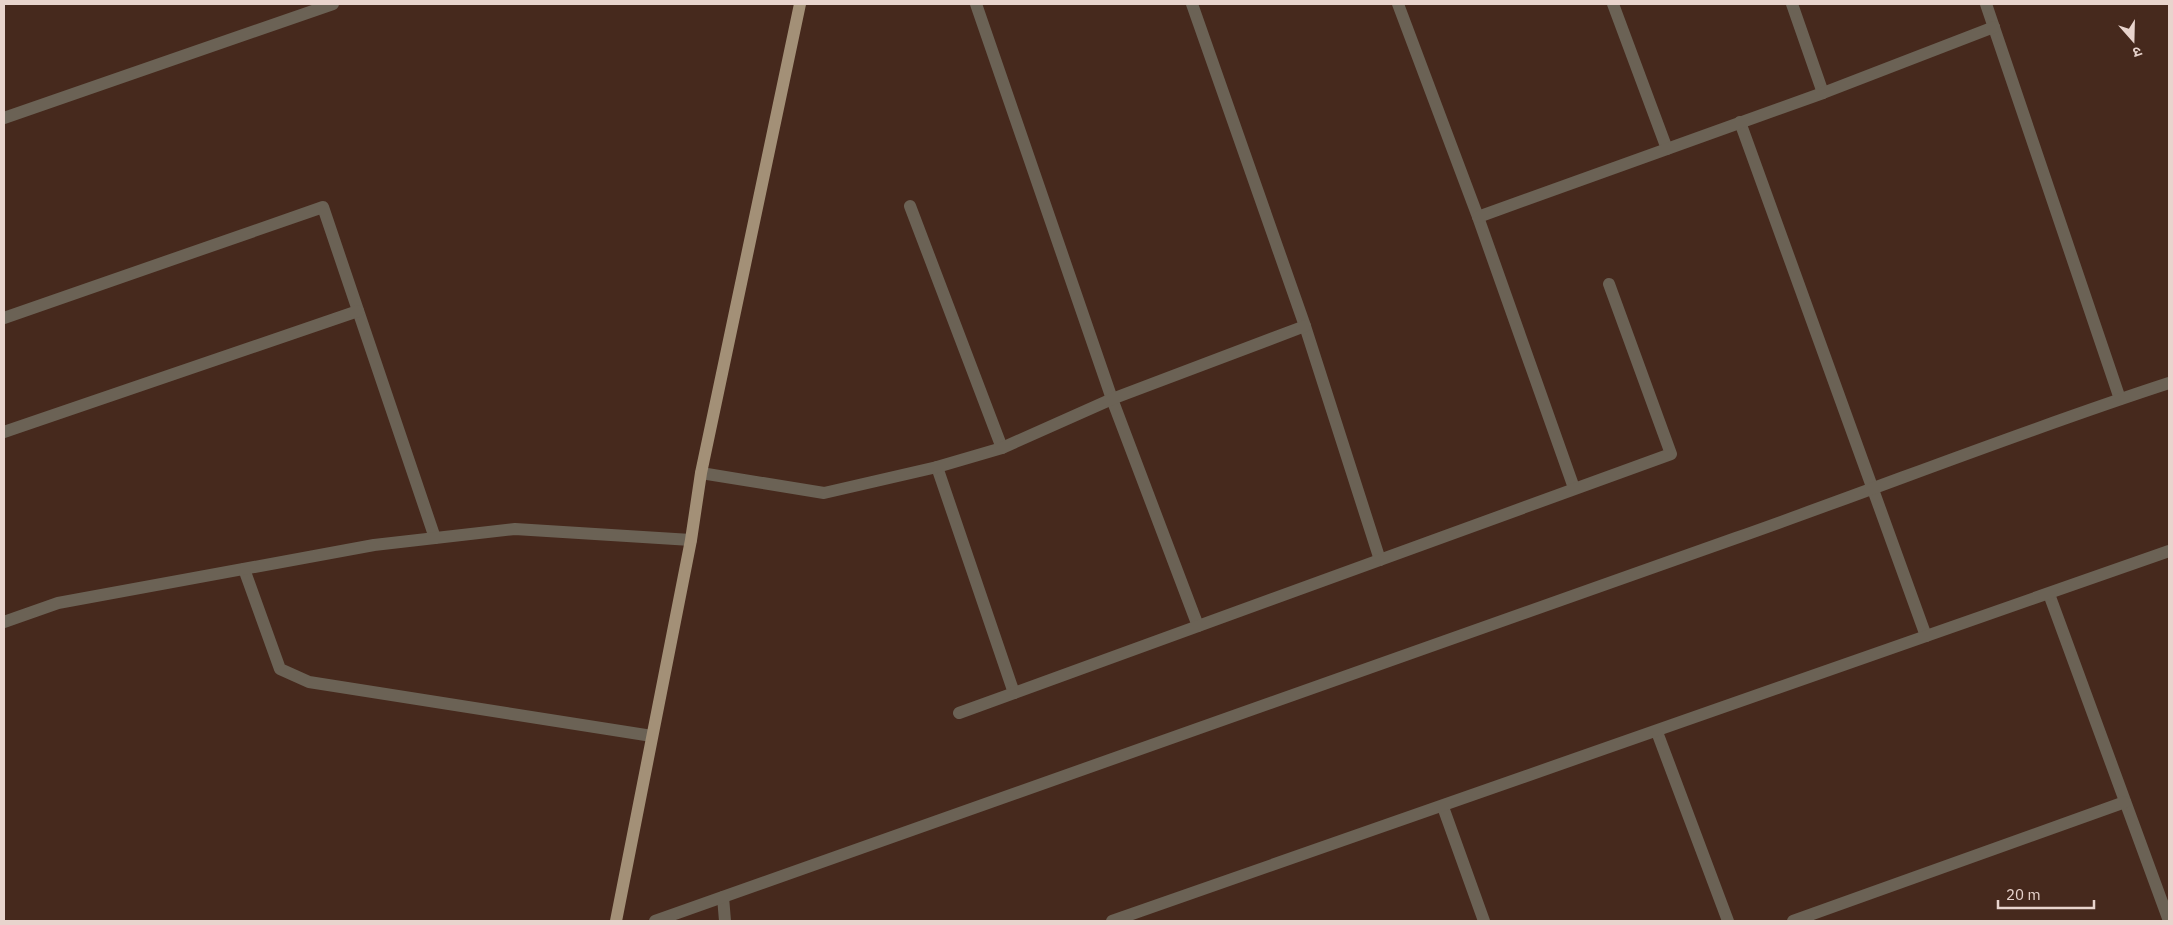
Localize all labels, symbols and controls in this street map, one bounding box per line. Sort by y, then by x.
north arrow [2108,15,2158,65]
text: उ [2130,42,2144,62]
scale bar [1998,878,2094,910]
text: 20 m [2006,885,2041,904]

